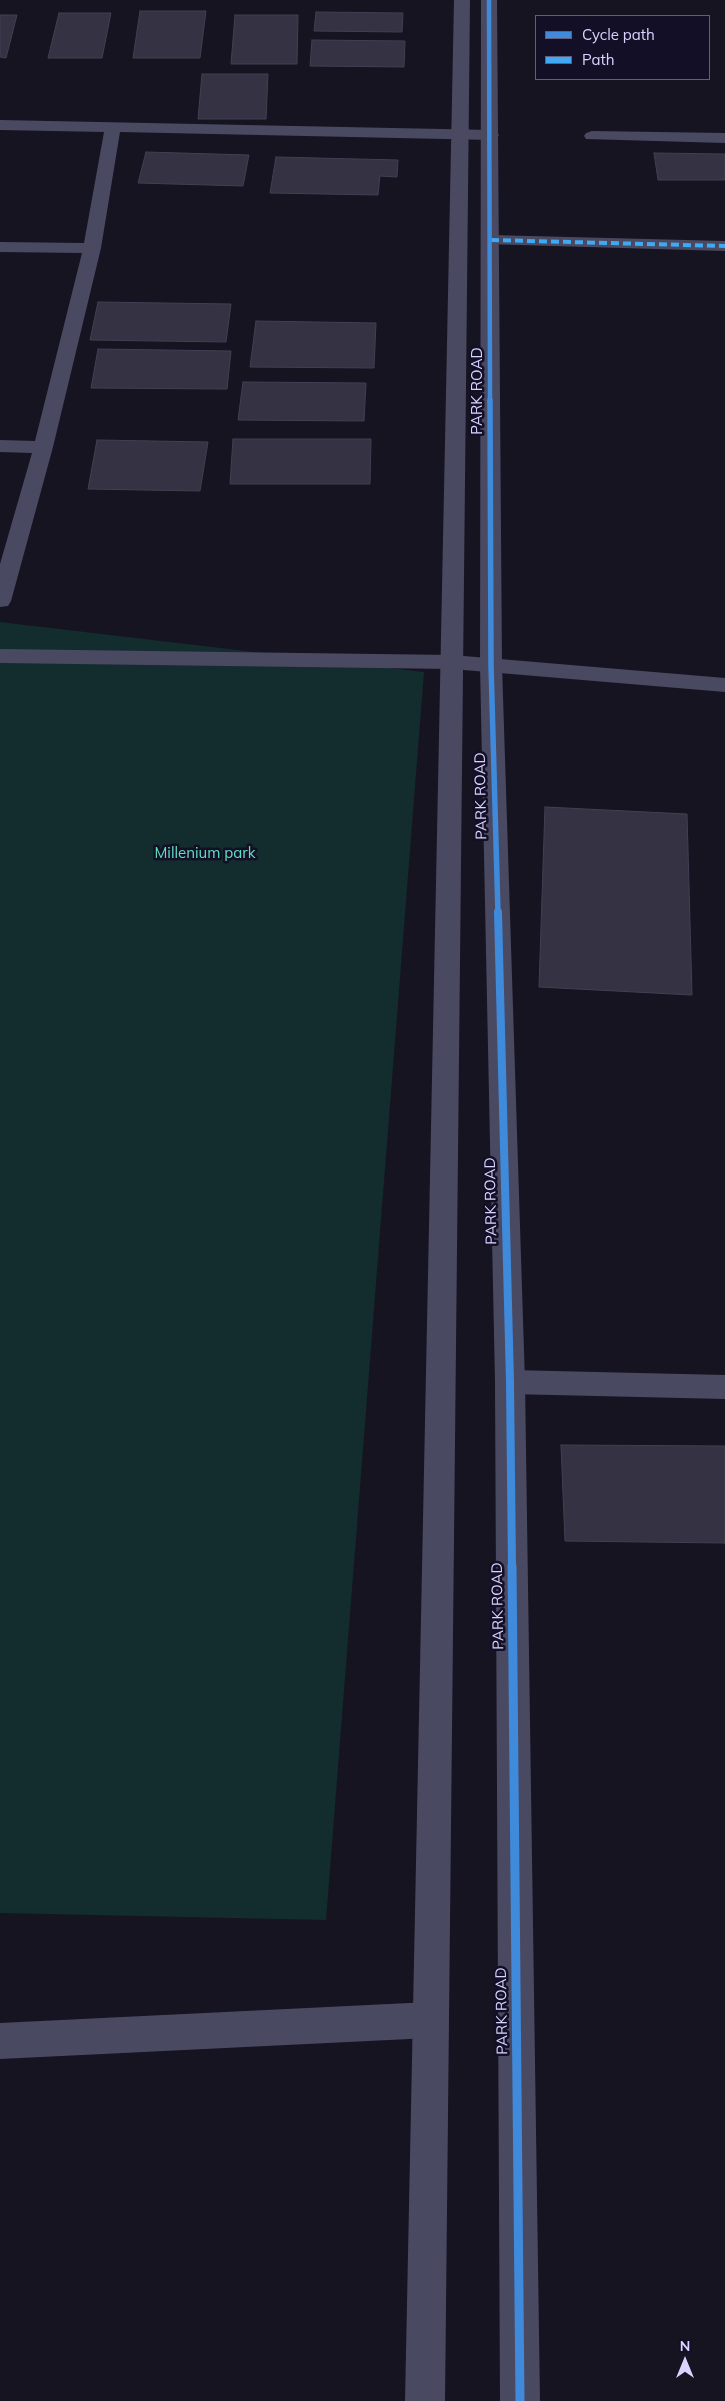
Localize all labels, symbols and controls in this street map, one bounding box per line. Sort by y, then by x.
legend [535,15,710,80]
text: Cycle path [582,25,655,44]
text: Path [582,50,614,69]
street label: PARK ROAD [468,347,486,435]
street label: PARK ROAD [471,752,491,840]
park label: Millenium park [154,844,256,862]
street label: PARK ROAD [481,1157,501,1245]
street label: PARK ROAD [488,1562,508,1650]
street label: PARK ROAD [492,1967,512,2055]
north arrow [660,2336,710,2386]
text: N [680,2337,690,2355]

